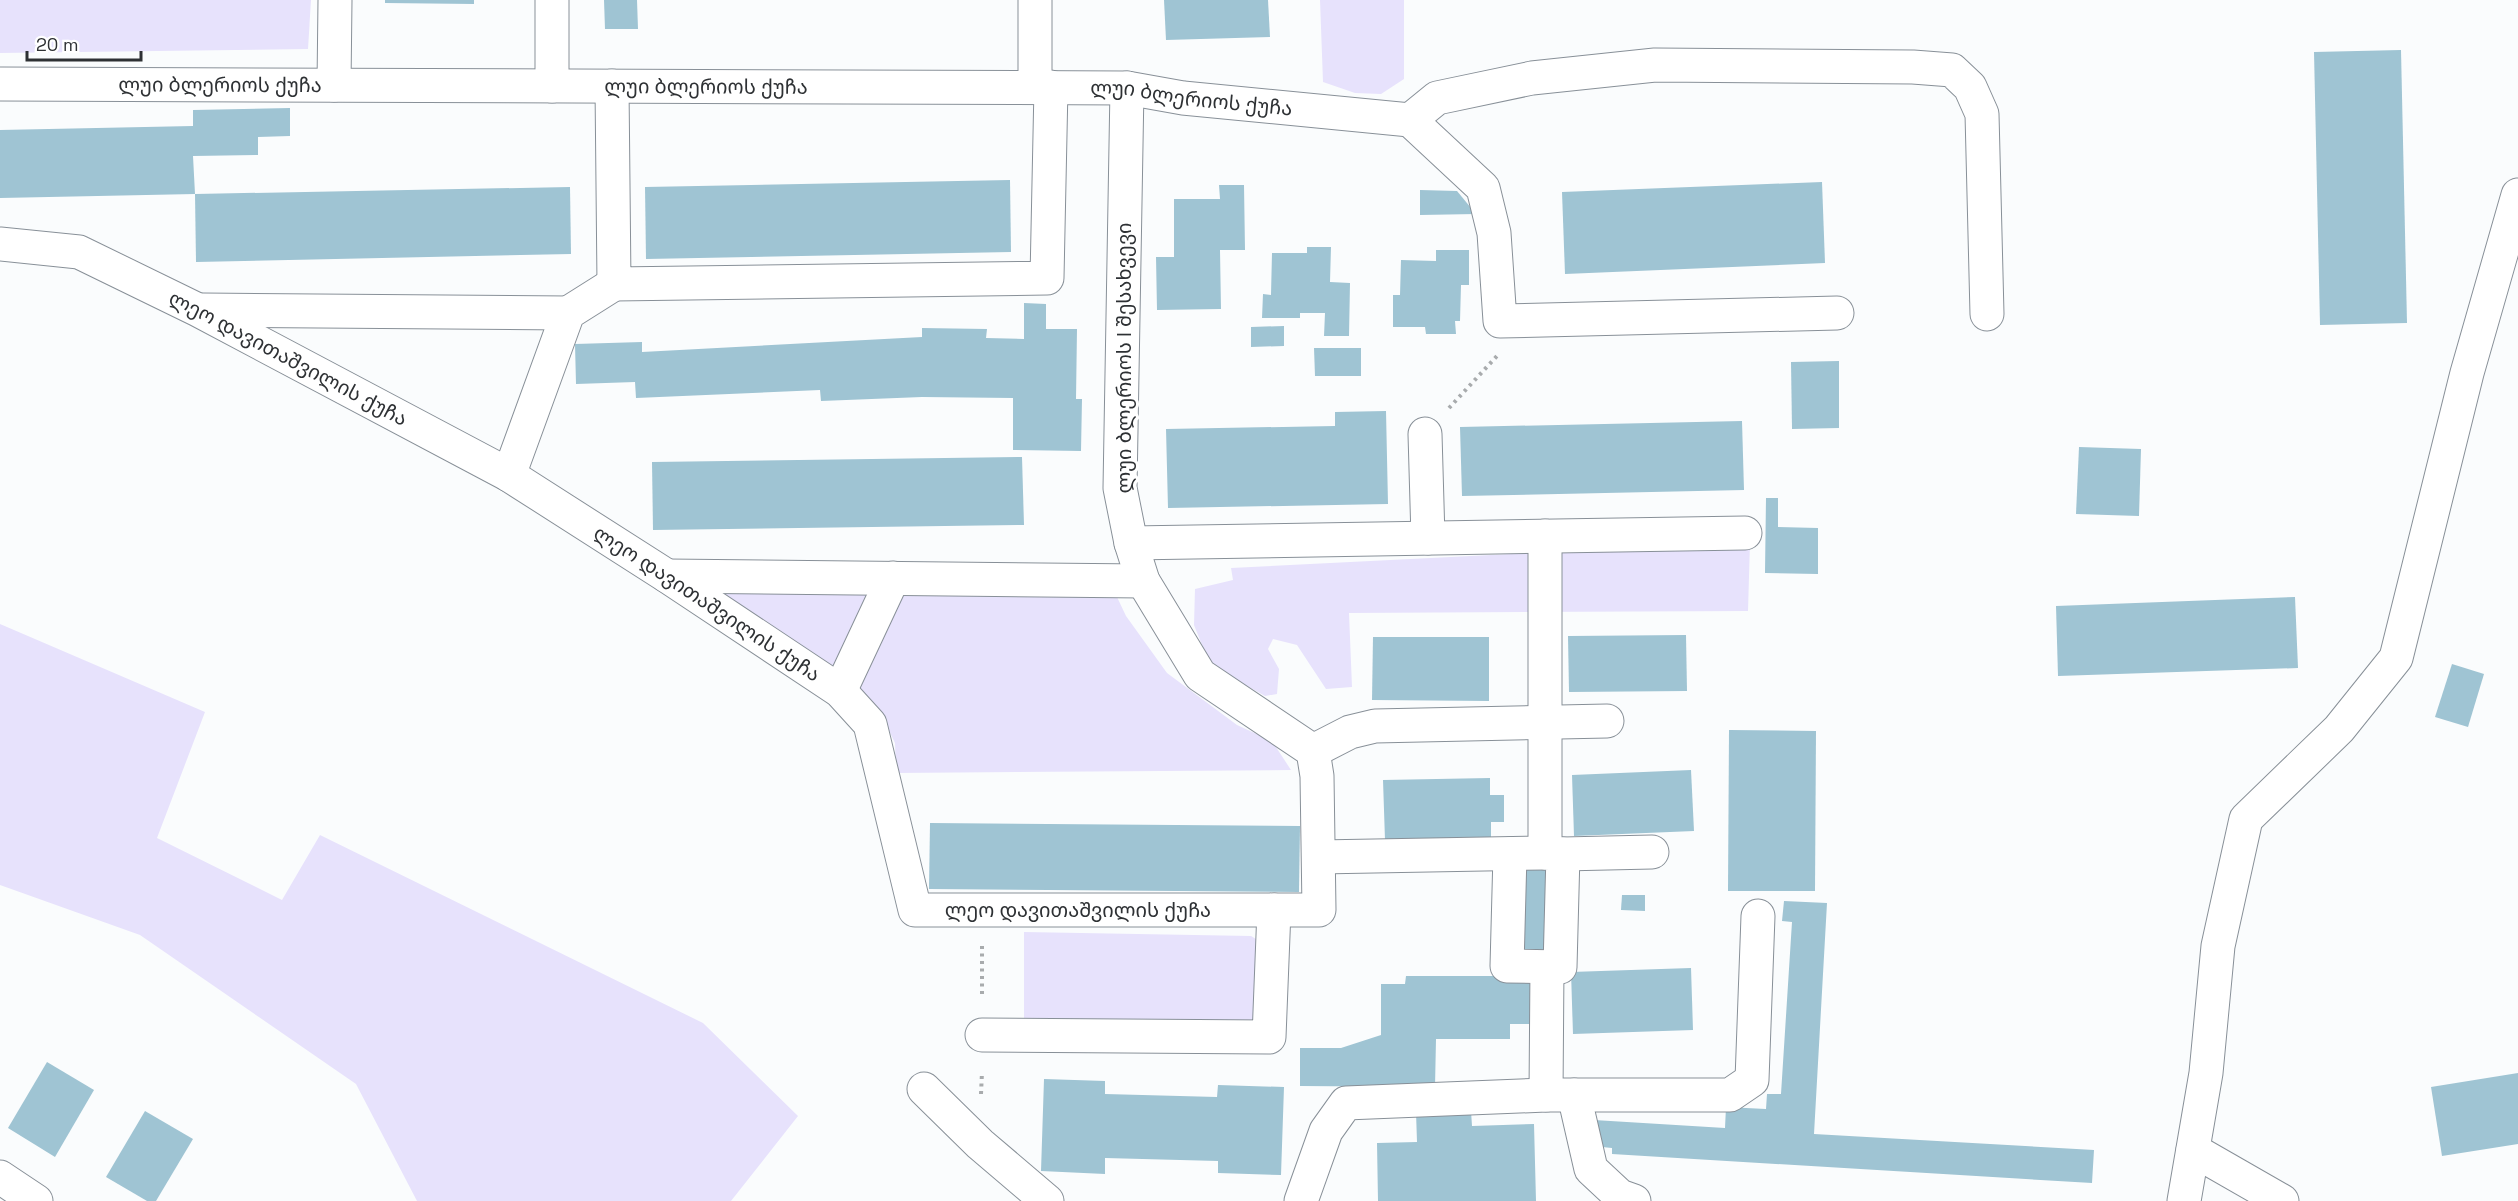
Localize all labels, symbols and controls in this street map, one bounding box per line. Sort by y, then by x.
scale bar [27,24,141,62]
text: 20 m [36,33,79,56]
street label: ლუი ბლერიოს ქუჩა [118,71,322,98]
street label: ლუი ბლერიოს ქუჩა [604,73,808,100]
street label: ლუი ბლერიოს ქუჩა [1090,75,1294,122]
street label: ლუი ბლერიოს I შესახვევი [1111,222,1137,494]
street label: ლეო დავითაშვილის ქუჩა [165,285,412,432]
street label: ლეო დავითაშვილის ქუჩა [589,520,826,687]
street label: ლეო დავითაშვილის ქუჩა [945,897,1211,923]

